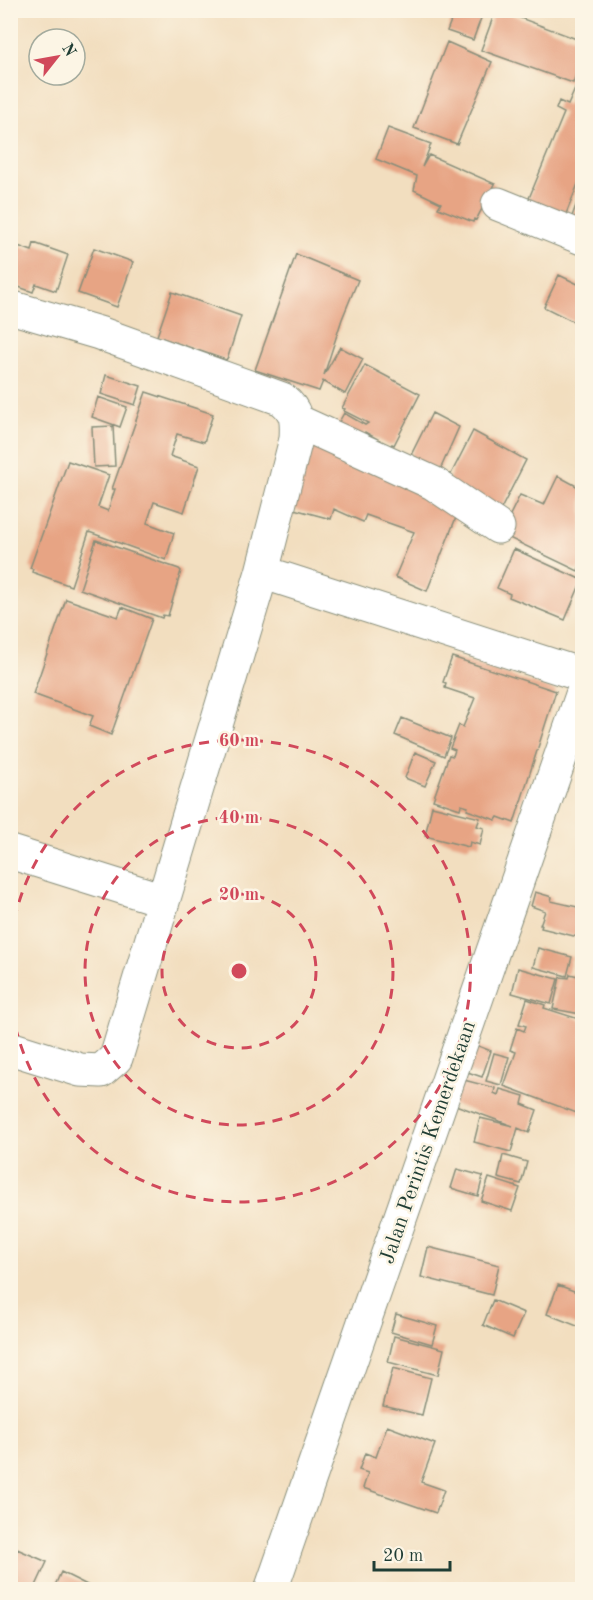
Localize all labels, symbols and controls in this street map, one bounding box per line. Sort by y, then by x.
north arrow [27,27,87,87]
text: N [58,41,79,60]
text: 60 m [219,732,259,750]
text: 40 m [219,809,259,827]
text: 20 m [219,886,259,904]
centre of rings [229,961,249,981]
street label: Jalan Perintis Kemerdekaan [377,1018,480,1267]
scale bar [374,1534,450,1572]
text: 20 m [383,1547,423,1565]

